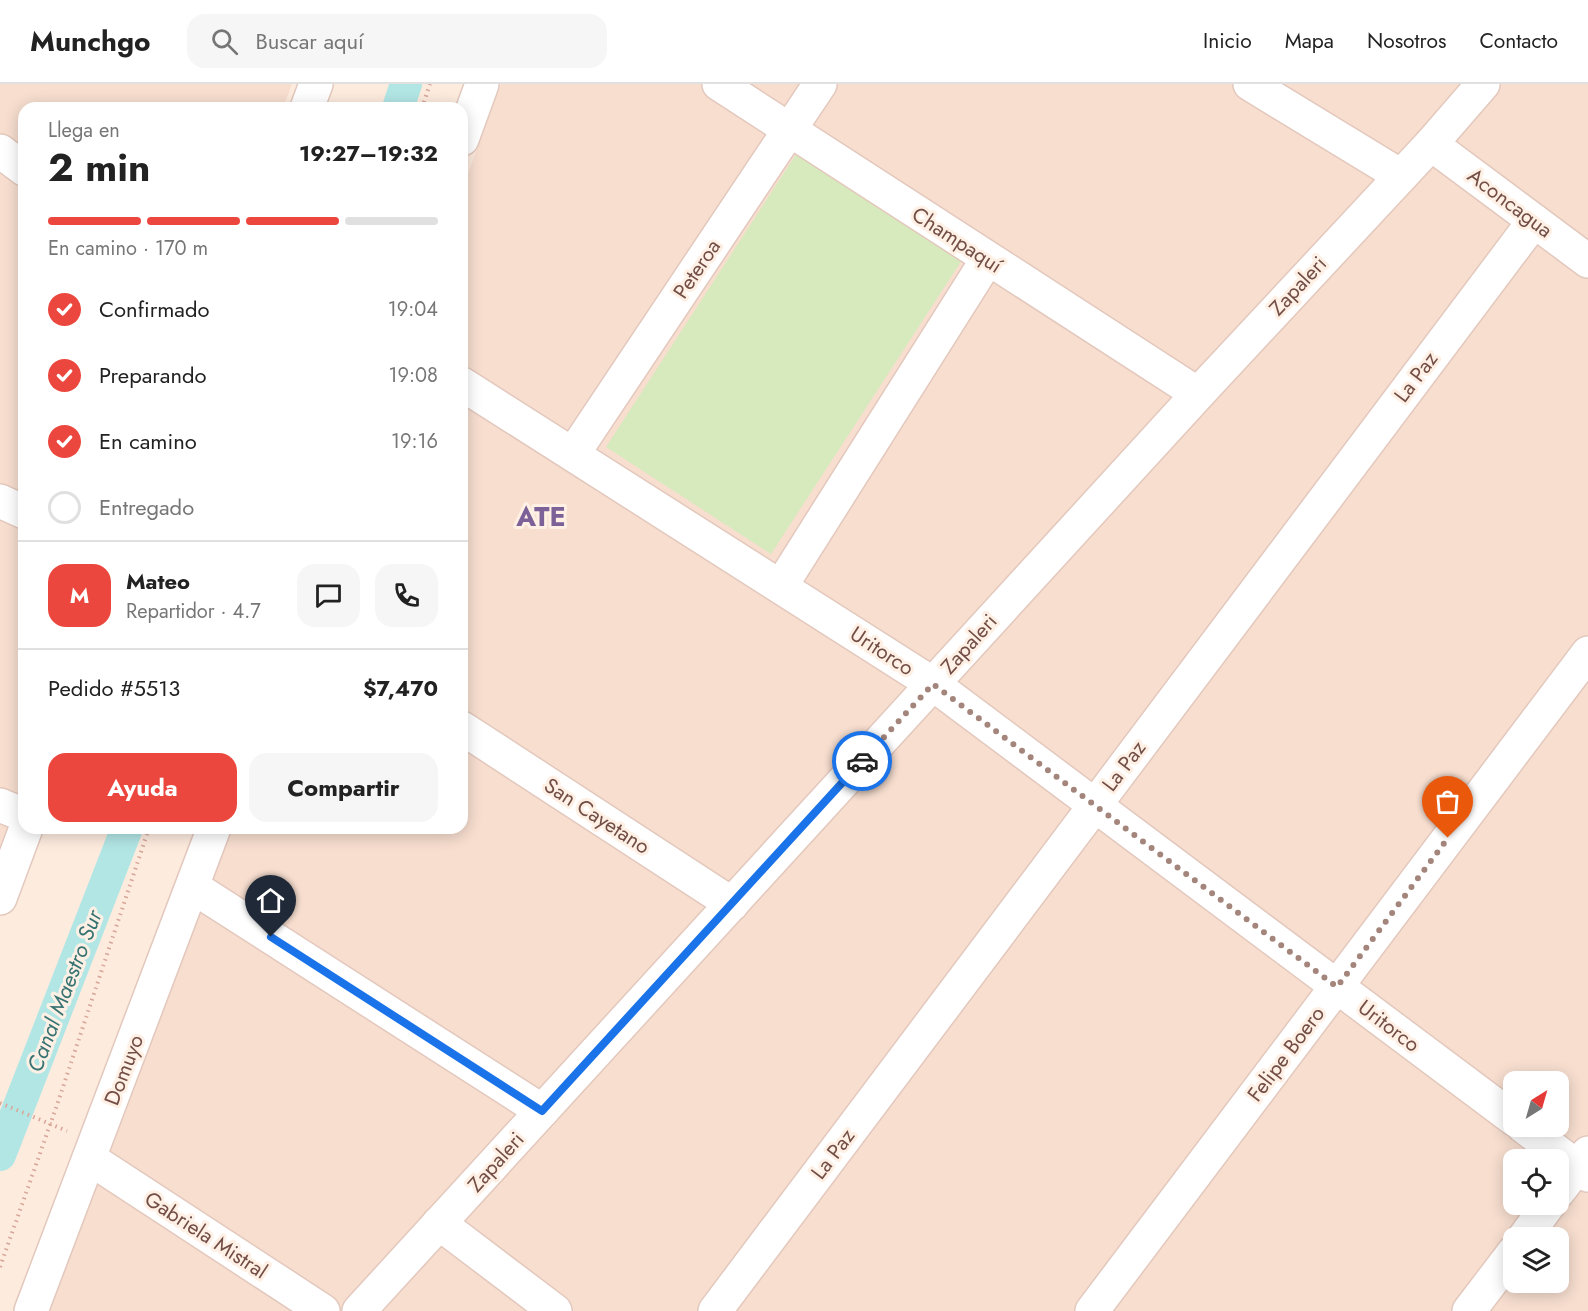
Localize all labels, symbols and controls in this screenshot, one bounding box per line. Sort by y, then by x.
search box [187,14,607,68]
text: Munchgo [30,21,151,62]
icon: search [208,25,241,58]
text: Buscar aquí [256,25,364,57]
text: Inicio [1203,26,1252,56]
text: Mapa [1285,26,1334,56]
text: Nosotros [1367,26,1446,56]
text: Contacto [1479,26,1558,56]
text: Llega en [48,116,120,145]
text: 19:27–19:32 [299,137,438,169]
text: 2 min [48,139,150,196]
street label: Aconcagua [1461,161,1559,245]
street label: Champaquí [906,200,1009,281]
street label: Peteroa [666,233,728,305]
text: En camino · 170 m [48,234,208,263]
street label: Zapaleri [1262,249,1334,323]
icon: check [48,293,81,326]
text: Confirmado [99,293,209,325]
text: 19:04 [388,295,438,324]
street label: La Paz [1387,345,1445,409]
icon: check [48,359,81,392]
text: Preparando [99,359,207,391]
text: 19:08 [389,361,438,390]
icon: check [48,425,81,458]
text: En camino [99,425,197,457]
text: 19:16 [391,427,438,456]
text: Entregado [99,491,194,523]
district label: ATE [515,497,566,536]
button: chat [297,564,360,627]
button: phone [375,564,438,627]
text: Mateo [126,565,190,597]
text: M [70,579,89,611]
text: Repartidor · 4.7 [126,597,261,626]
street label: Zapaleri [934,607,1004,681]
street label: Uritorco [844,619,920,683]
text: Pedido #5513 [48,672,180,704]
text: $7,470 [363,672,438,704]
courier [832,731,892,791]
street label: La Paz [1095,734,1153,798]
icon: car [846,745,879,778]
button: Ayuda [48,753,237,822]
button: Compartir [249,753,438,822]
street label: San Cayetano [538,771,656,861]
pin [1422,776,1473,838]
icon: bag [1431,785,1464,818]
pin [245,875,296,937]
icon: home [254,884,287,917]
water label: Canal Maestro Sur [18,904,110,1077]
street label: Uritorco [1352,993,1426,1059]
street label: Felipe Boero [1240,1000,1332,1108]
street label: Domuyo [97,1030,151,1110]
north arrow [1503,1071,1569,1137]
map controls [1503,1071,1569,1293]
street label: La Paz [804,1122,862,1186]
street label: Zapaleri [461,1125,531,1199]
button: locate [1503,1149,1569,1215]
street label: Gabriela Mistral [139,1184,273,1286]
button: layers [1503,1227,1569,1293]

